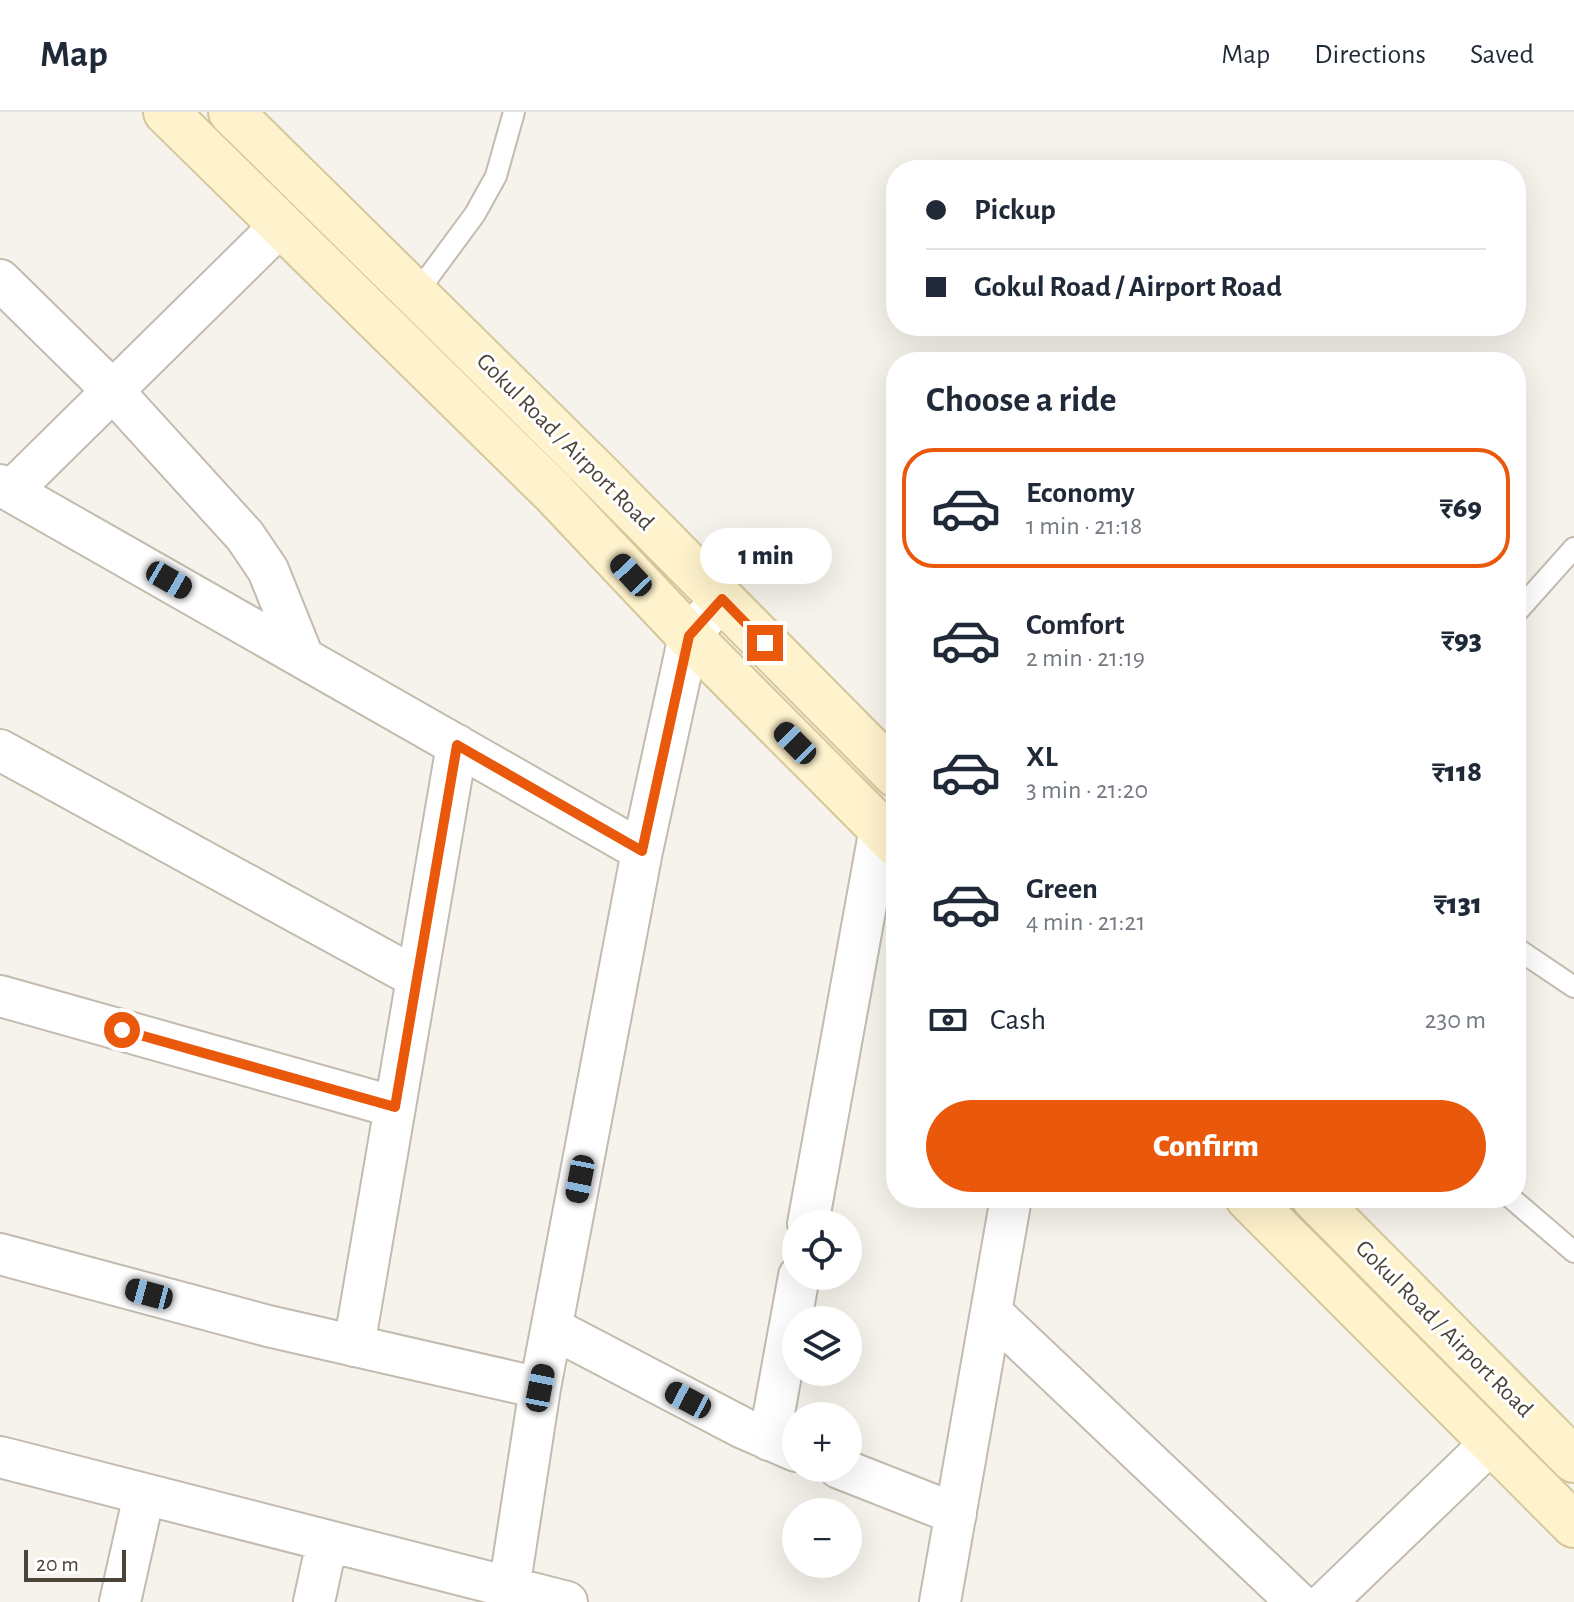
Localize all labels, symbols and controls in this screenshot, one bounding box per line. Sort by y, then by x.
text: Map [40,36,108,74]
text: Map [1221,41,1270,69]
text: Directions [1314,41,1426,69]
text: Saved [1470,41,1534,69]
text: Pickup [974,195,1056,225]
text: Gokul Road / Airport Road [974,272,1282,302]
street label: Gokul Road / Airport Road [472,349,658,535]
text: Choose a ride [926,382,1116,418]
icon: car [930,472,1002,544]
text: Economy [1026,478,1135,508]
text: ₹69 [1440,493,1482,523]
text: 1 min · 21:18 [1026,513,1142,539]
callout: 1 min [699,527,831,583]
text: 1 min [738,543,794,569]
car [606,549,656,601]
car [142,558,196,602]
icon: car [930,604,1002,676]
text: Comfort [1026,610,1125,640]
route end [747,625,783,661]
text: ₹93 [1441,625,1482,655]
text: 2 min · 21:19 [1026,645,1145,671]
car [770,718,820,768]
icon: car [930,736,1002,808]
text: XL [1026,742,1058,772]
text: ₹118 [1432,757,1482,787]
text: 3 min · 21:20 [1026,777,1148,803]
icon: car [930,868,1002,940]
text: Green [1026,874,1098,904]
text: ₹131 [1434,889,1482,919]
text: 4 min · 21:21 [1026,909,1145,935]
icon: cash [926,998,970,1042]
text: Cash [990,1005,1046,1035]
text: 230 m [1425,1007,1486,1033]
route start [104,1012,140,1048]
button: Confirm [926,1100,1486,1192]
car [564,1153,596,1205]
map controls [782,1210,862,1578]
button: locate [782,1210,862,1290]
street label: Gokul Road / Airport Road [1351,1236,1537,1422]
car [123,1276,175,1312]
button: layers [782,1306,862,1386]
car [524,1362,556,1414]
car [661,1378,715,1422]
button: + [782,1402,862,1482]
button: − [782,1498,862,1578]
scale bar [24,1546,126,1582]
text: 20 m [36,1553,79,1575]

